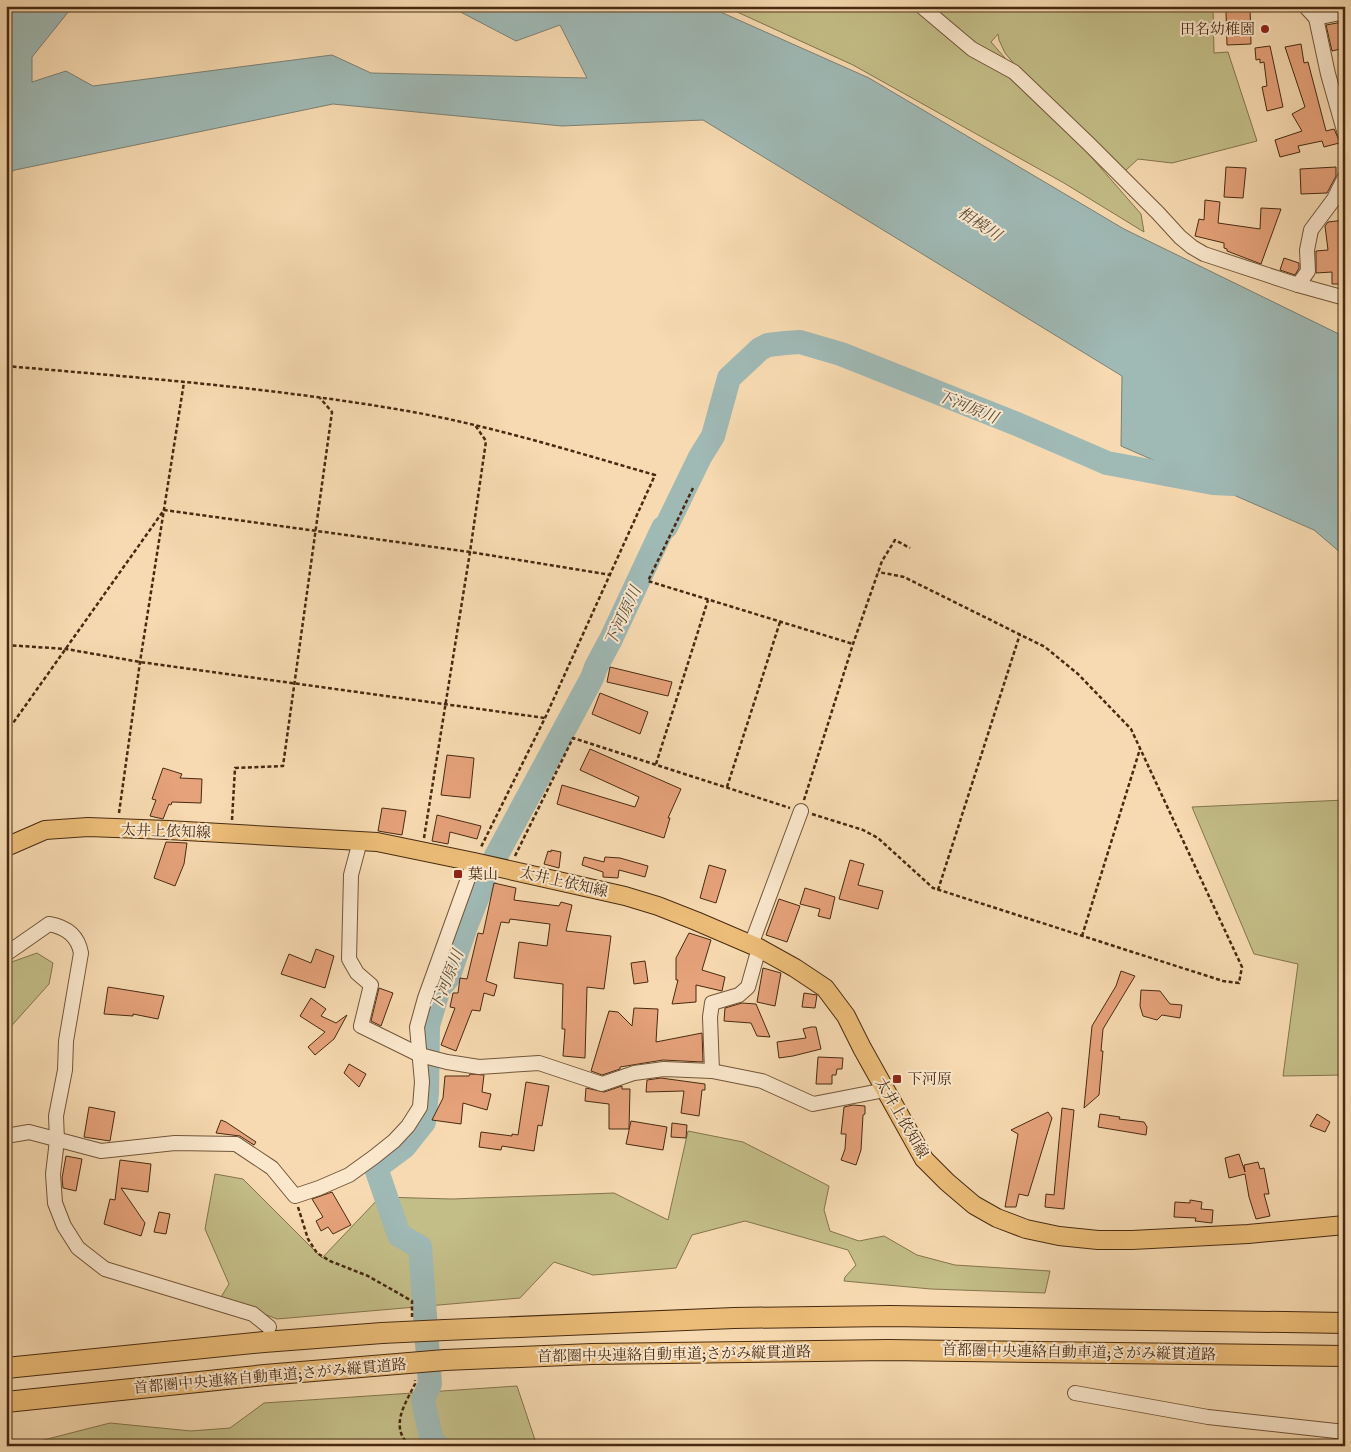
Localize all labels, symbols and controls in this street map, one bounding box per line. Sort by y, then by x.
place label: 田名幼稚園 [1180,20,1255,39]
marker: 田名幼稚園 [1259,23,1271,35]
water label: 相模川 [953,203,1006,247]
water label: 下河原川 [934,387,1003,430]
water label: 下河原川 [601,582,647,650]
street label: 太井上依知線 [121,820,211,843]
street label: 太井上依知線 [518,863,610,902]
place label: 葉山 [468,865,498,884]
marker: 葉山 [452,868,464,880]
water label: 下河原川 [427,945,470,1014]
place label: 下河原 [907,1070,952,1089]
marker: 下河原 [891,1073,903,1085]
street label: 太井上依知線 [871,1075,932,1162]
street label: 首都圏中央連絡自動車道;さがみ縦貫道路 [942,1341,1216,1364]
street label: 首都圏中央連絡自動車道;さがみ縦貫道路 [537,1343,811,1366]
street label: 首都圏中央連絡自動車道;さがみ縦貫道路 [133,1355,407,1398]

